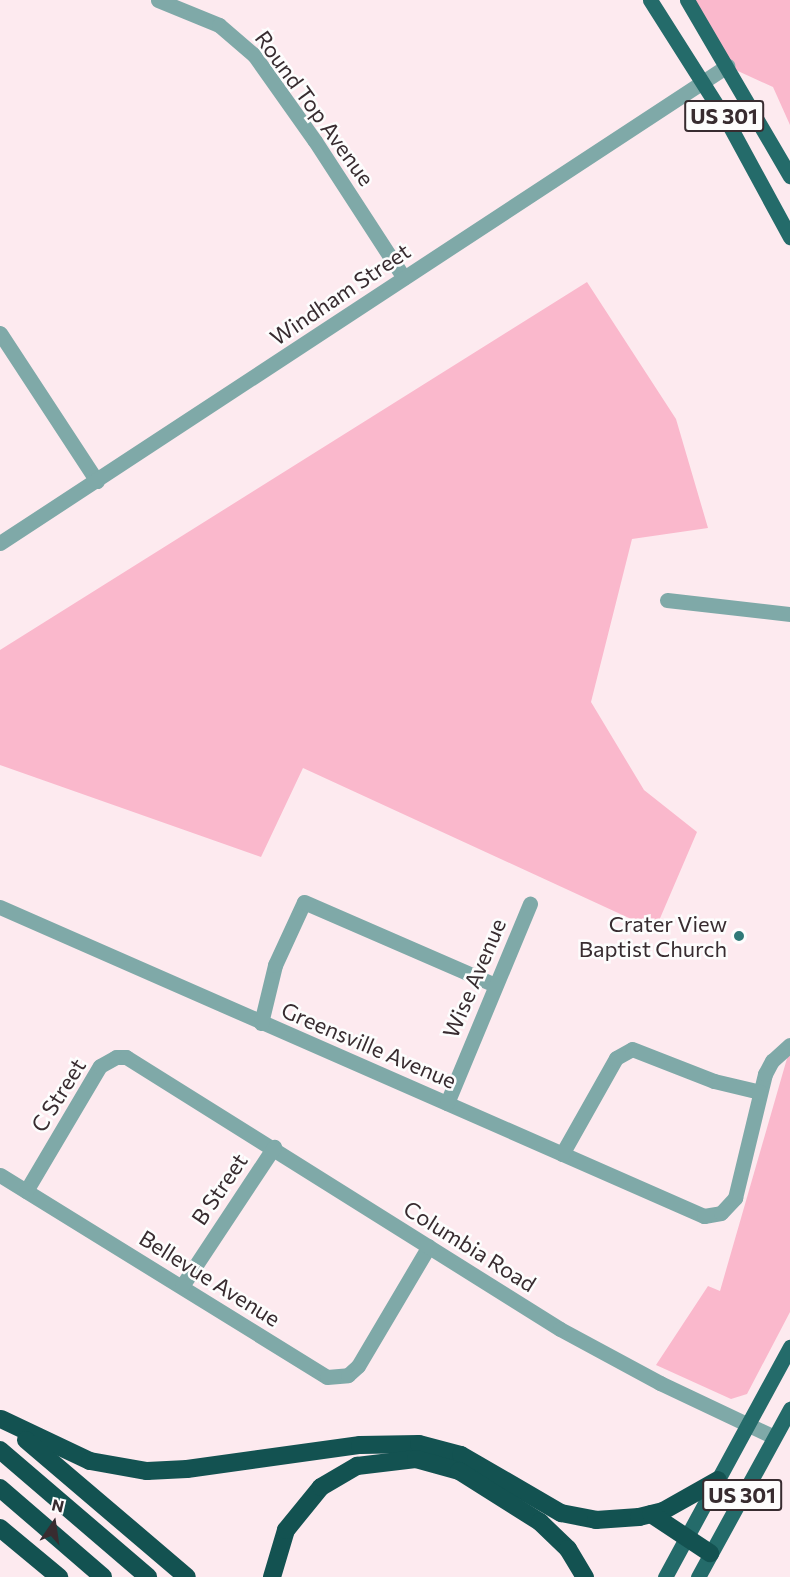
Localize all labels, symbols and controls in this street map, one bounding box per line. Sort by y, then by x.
street label: Round Top Avenue [250,25,380,191]
road number: US 301 [684,98,764,134]
street label: Windham Street [265,237,415,351]
place label: Crater View Baptist Church [579,910,727,962]
street label: Wise Avenue [437,914,511,1042]
marker: Crater View Baptist Church [732,929,746,943]
street label: Greensville Avenue [278,996,460,1094]
street label: C Street [25,1053,91,1137]
street label: B Street [186,1148,252,1230]
street label: Columbia Road [399,1195,541,1297]
street label: Bellevue Avenue [135,1224,285,1332]
road number: US 301 [702,1477,783,1513]
north arrow [24,1493,84,1553]
text: N [50,1494,66,1516]

